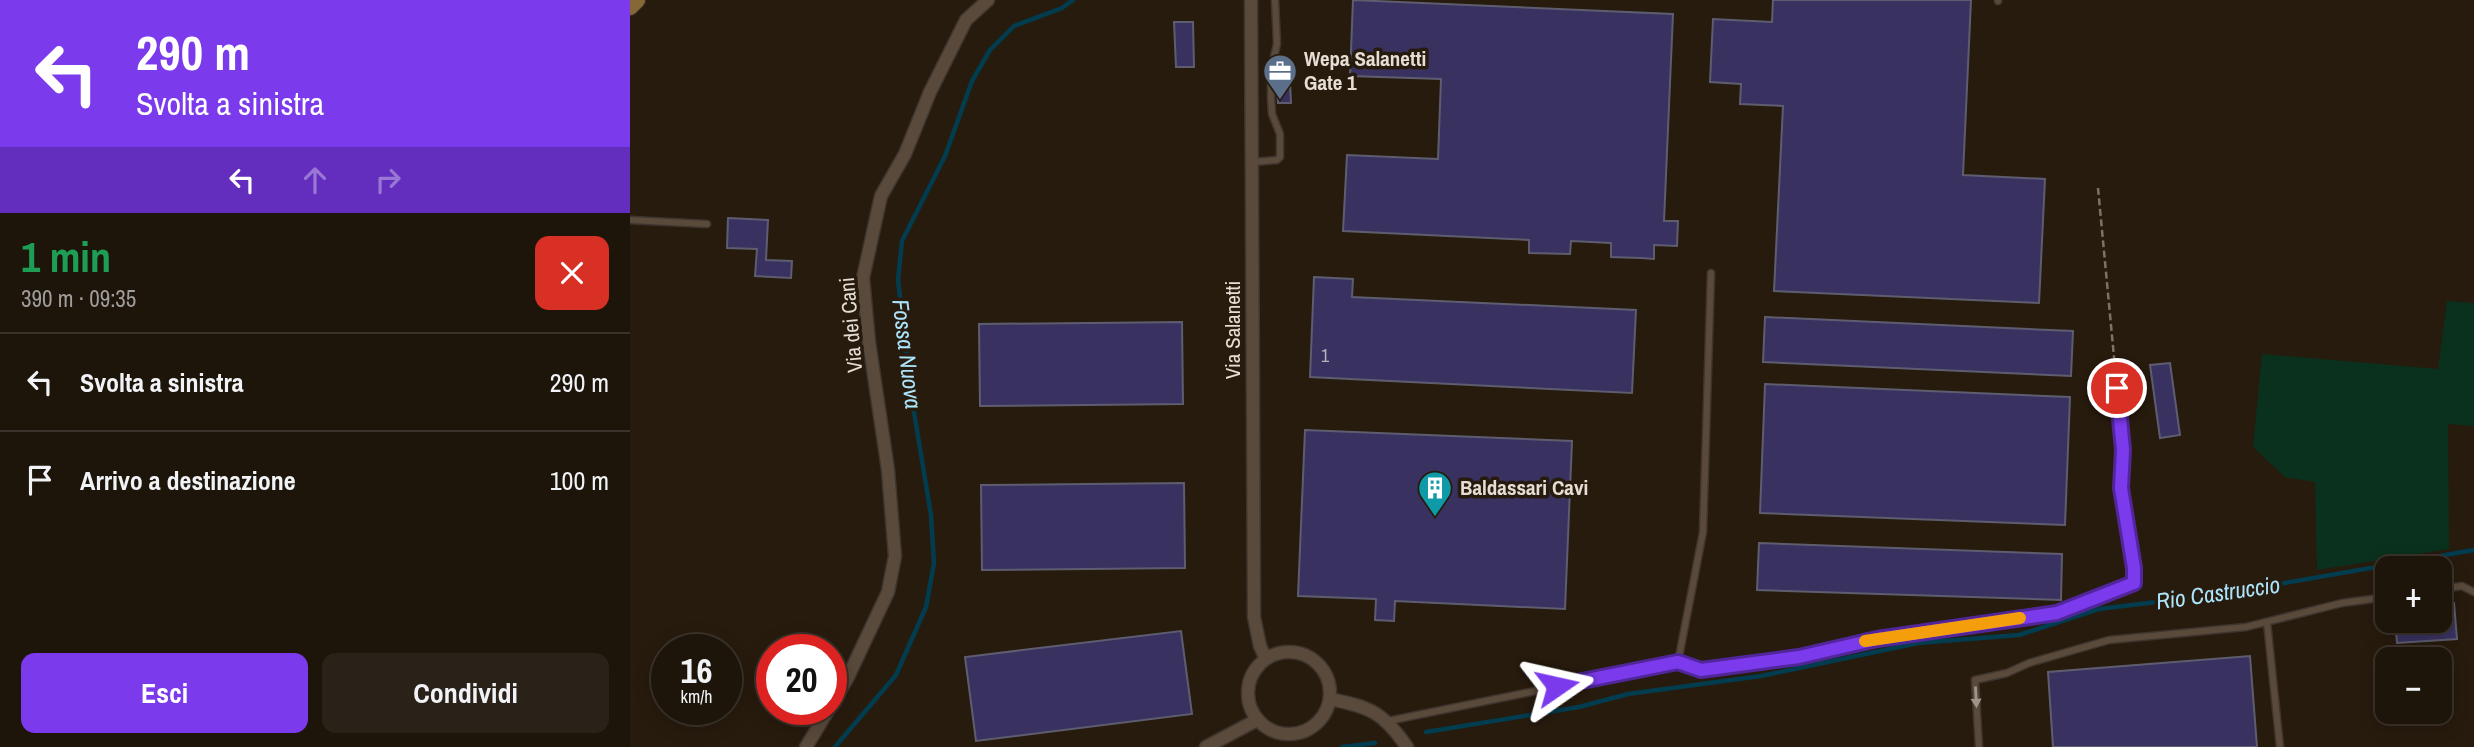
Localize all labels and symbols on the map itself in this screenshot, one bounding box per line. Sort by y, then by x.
place label: Wepa Salanetti Gate 1 [1304,44,1426,97]
office icon: Wepa Salanetti Gate 1 [1261,52,1299,101]
street label: Via dei Cani [832,276,869,374]
street label: Via Salanetti [1218,281,1247,379]
water label: Fossa Nuova [885,297,930,411]
house number: 1 [1321,343,1330,368]
pin [2087,358,2147,418]
building icon: Baldassari Cavi [1416,469,1454,518]
place label: Baldassari Cavi [1460,473,1588,502]
water label: Rio Castruccio [2154,568,2282,617]
speed limit sign: 20 [756,634,847,725]
position arrow [1520,649,1594,723]
one-way arrow [1971,686,1982,708]

